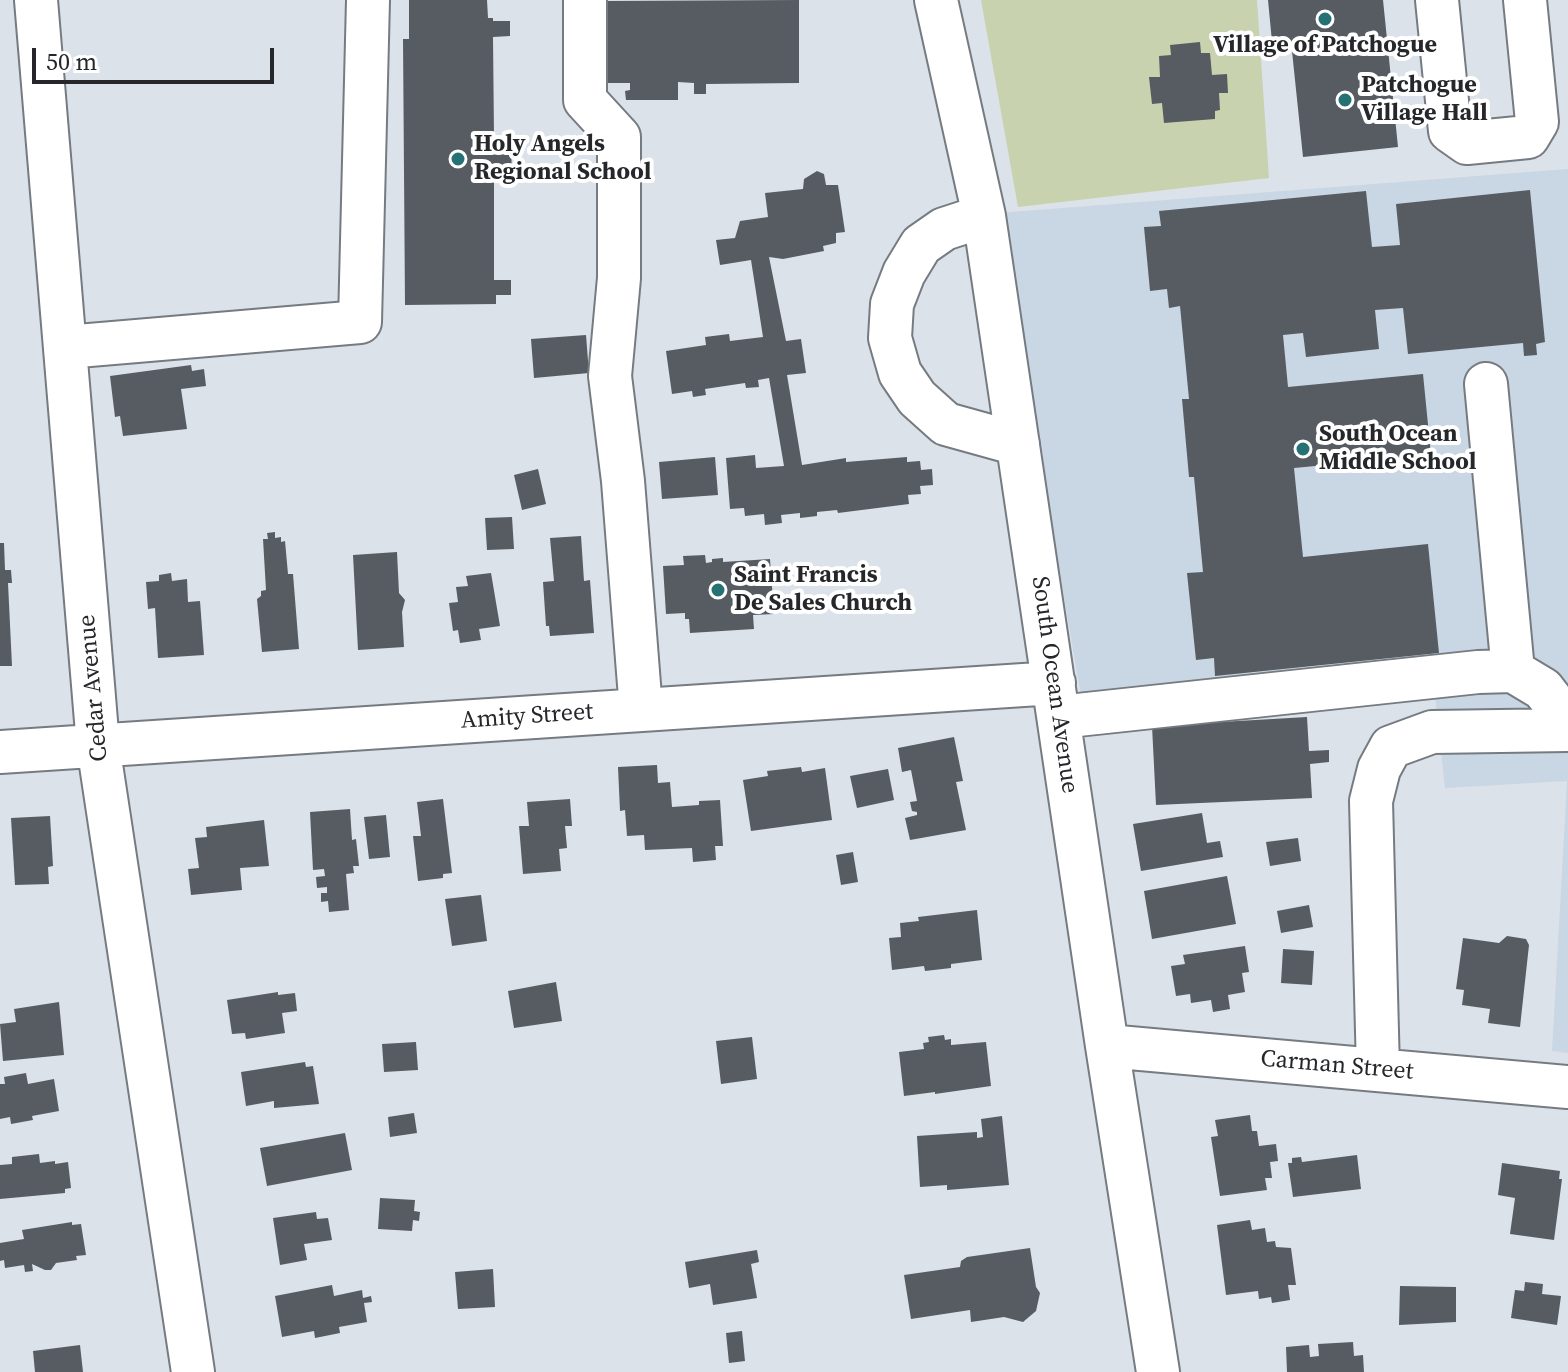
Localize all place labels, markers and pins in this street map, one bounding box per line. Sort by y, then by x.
marker: Village of Patchogue [1316,10,1334,28]
place label: Village of Patchogue [1213,32,1437,60]
place label: Patchogue Village Hall [1361,72,1488,128]
marker: Patchogue Village Hall [1336,91,1354,109]
place label: Holy Angels Regional School [474,131,651,187]
marker: Holy Angels Regional School [449,150,467,168]
place label: South Ocean Middle School [1319,421,1476,477]
marker: South Ocean Middle School [1294,440,1312,458]
place label: Saint Francis De Sales Church [734,562,912,618]
marker: Saint Francis De Sales Church [709,581,727,599]

